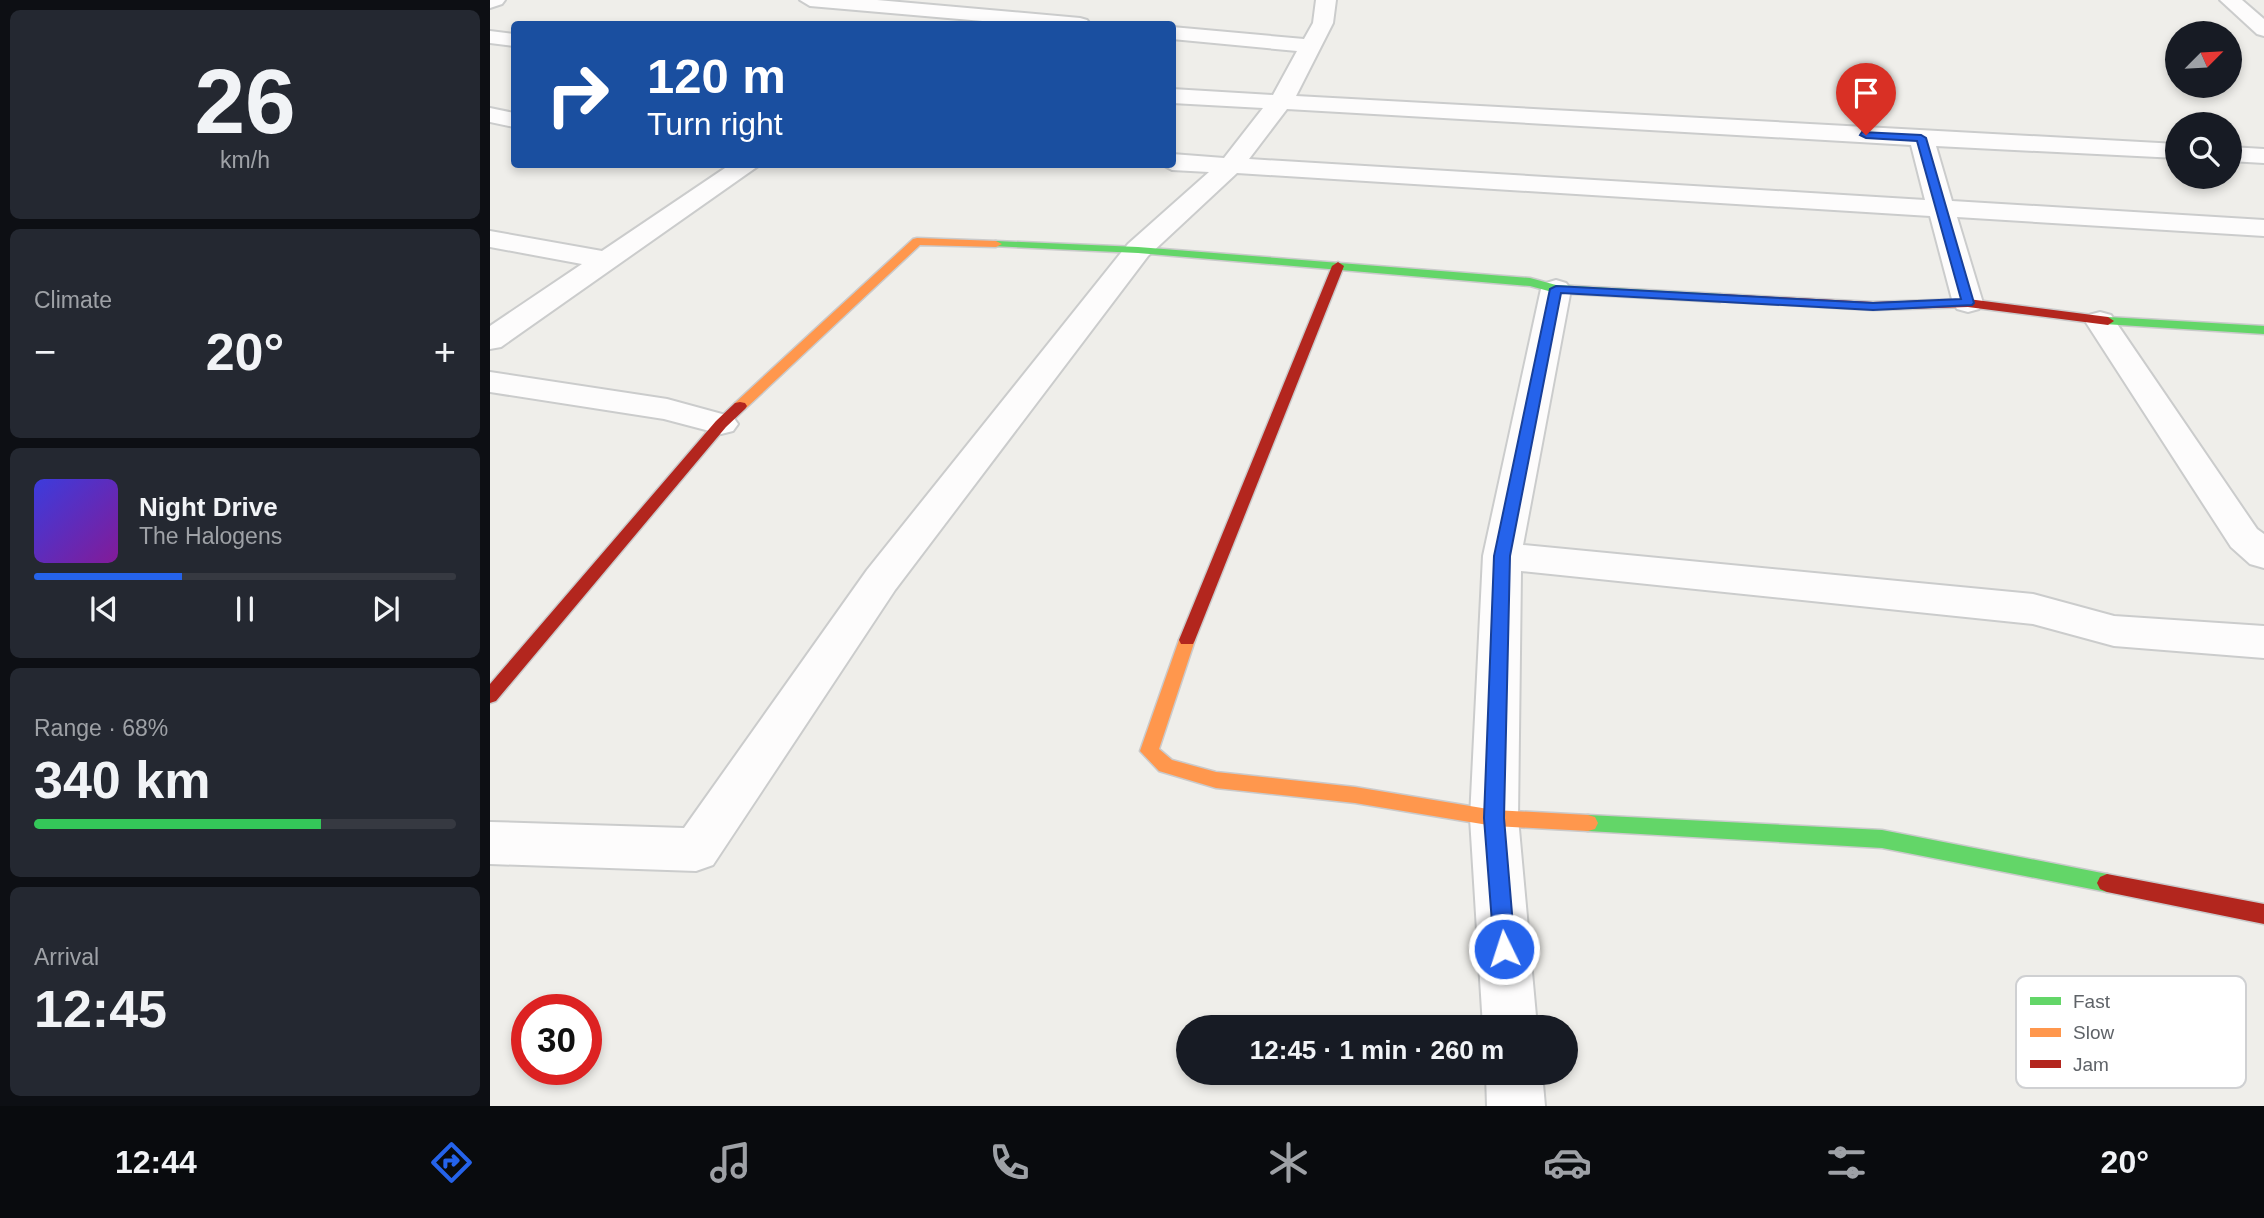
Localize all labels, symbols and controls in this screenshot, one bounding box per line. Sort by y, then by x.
north arrow [2165,21,2242,98]
map controls [2165,21,2242,189]
icon: right [532,49,623,140]
text: 120 m [647,49,786,103]
text: 26 [194,51,296,152]
pin [1836,63,1896,135]
icon: arrive [1847,74,1885,112]
text: Turn right [647,106,783,142]
button: search [2165,112,2242,189]
text: km/h [220,147,270,173]
text: Climate [34,287,112,313]
text: 20° [206,323,284,381]
text: − [34,331,56,373]
text: + [434,331,456,373]
text: Night Drive [139,492,278,522]
text: The Halogens [139,523,282,549]
icon: previous [85,590,123,628]
icon: pause [226,590,264,628]
icon: next [367,590,405,628]
text: Range · 68% [34,715,168,741]
text: 340 km [34,751,210,809]
position arrow [1467,912,1541,986]
text: Arrival [34,944,99,970]
legend [2016,976,2246,1088]
text: 12:45 [34,980,167,1038]
text: Fast [2073,991,2111,1012]
speed limit sign: 30 [511,994,602,1085]
text: Slow [2073,1022,2114,1043]
text: 12:45 · 1 min · 260 m [1250,1035,1504,1065]
text: Jam [2073,1054,2109,1075]
icon: directions [427,1138,476,1187]
icon: music [706,1138,755,1187]
icon: phone [985,1138,1034,1187]
icon: climate [1264,1138,1313,1187]
icon: car [1543,1138,1592,1187]
icon: filters [1822,1138,1871,1187]
text: 12:44 [115,1144,197,1180]
text: 20° [2101,1144,2149,1180]

